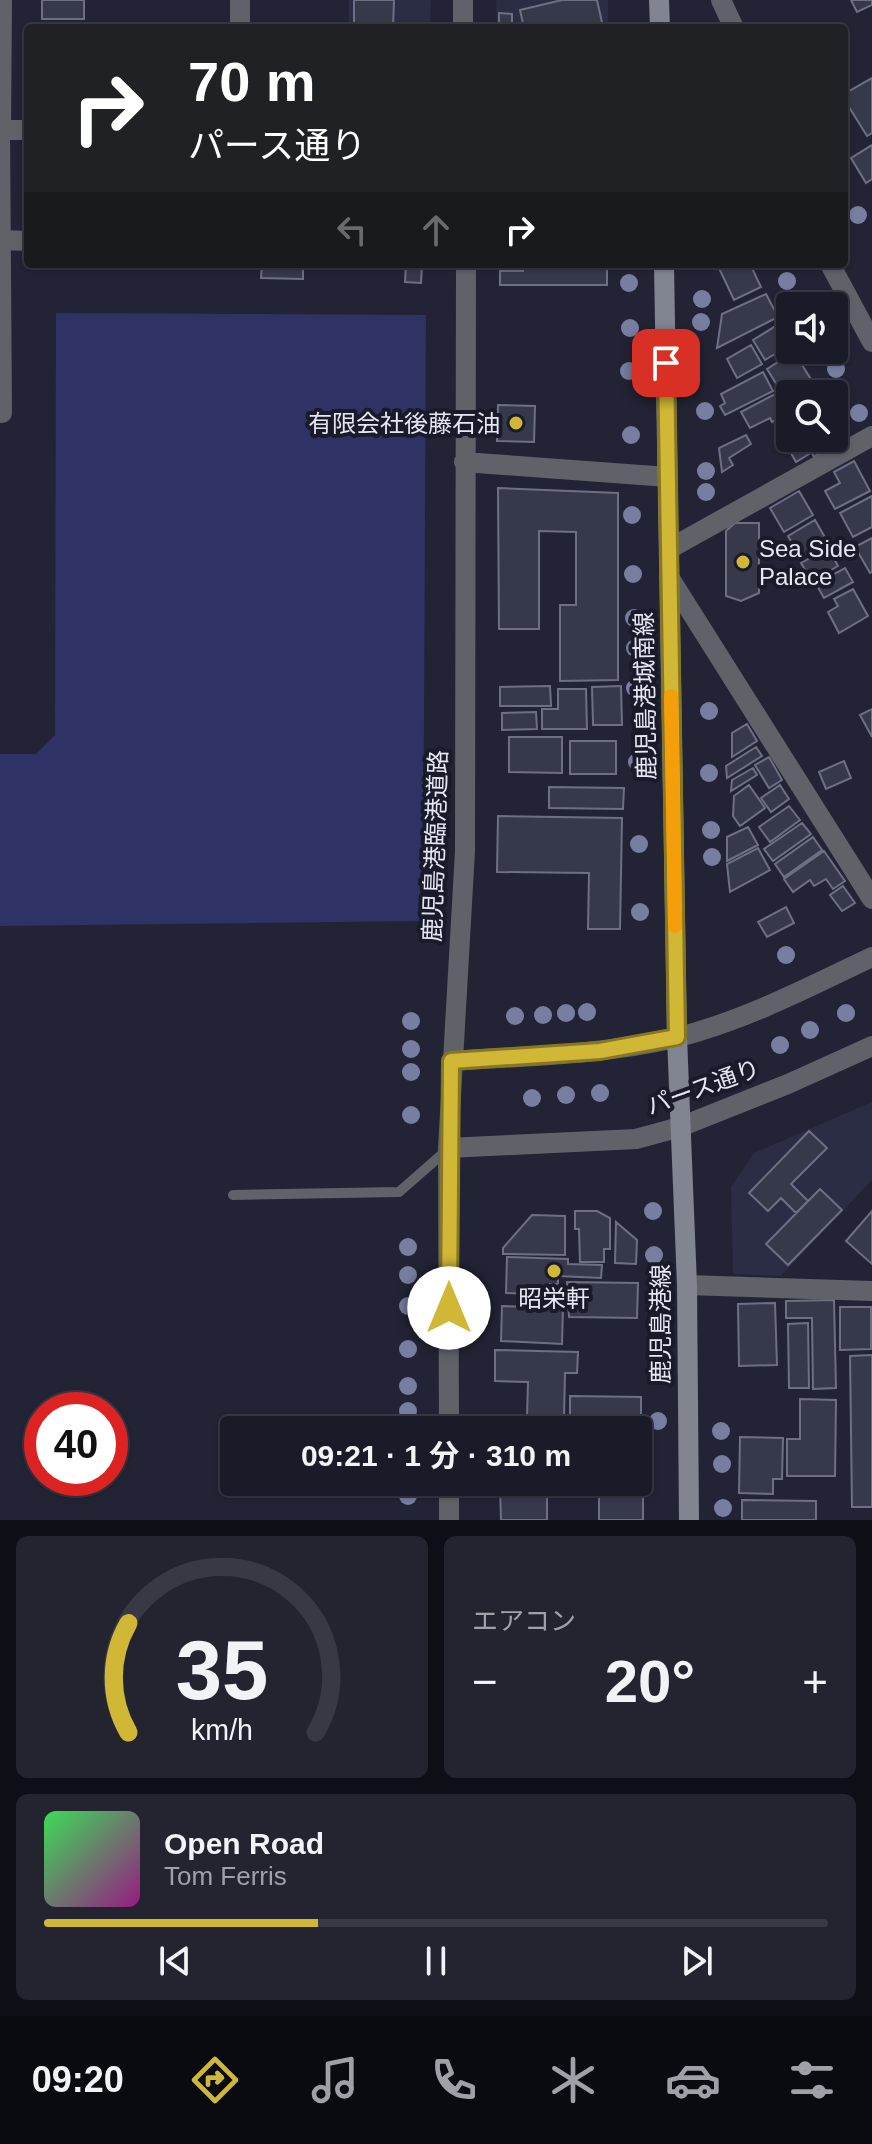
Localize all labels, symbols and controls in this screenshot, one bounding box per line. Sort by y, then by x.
text: 70 m [188,50,316,113]
icon: right [56,56,160,160]
text: パース通り [188,125,366,166]
icon: left [330,208,374,252]
icon: ahead [414,208,458,252]
icon: right [498,208,542,252]
map controls [776,292,848,452]
button: sound [776,292,848,364]
pin [632,329,700,397]
icon: arrive [644,341,688,385]
button: search [776,380,848,452]
place label: 有限会社後藤石油 [308,410,500,437]
marker: 有限会社後藤石油 [507,414,525,432]
place label: Sea Side Palace [759,535,856,590]
marker: Sea Side Palace [734,553,752,571]
street label: 鹿児島港城南線 [630,612,660,780]
street label: 鹿児島港臨港道路 [418,750,452,942]
street label: パース通り [643,1054,763,1120]
marker: 昭栄軒 [545,1262,563,1280]
street label: 鹿児島港線 [647,1264,674,1384]
position arrow [407,1266,491,1350]
place label: 昭栄軒 [518,1285,590,1312]
speed limit sign: 40 [24,1392,128,1496]
text: 09:21 · 1 分 · 310 m [301,1439,571,1472]
text: エアコン [472,1606,576,1636]
text: 35 [176,1624,268,1717]
text: 20° [605,1648,695,1715]
text: − [472,1657,498,1706]
text: + [802,1657,828,1706]
text: km/h [191,1714,253,1746]
text: Open Road [164,1827,324,1860]
text: Tom Ferris [164,1861,287,1891]
icon: previous [153,1939,197,1983]
icon: pause [414,1939,458,1983]
icon: next [675,1939,719,1983]
icon: directions [187,2052,243,2108]
icon: music [307,2052,363,2108]
icon: phone [426,2052,482,2108]
icon: climate [545,2052,601,2108]
icon: car [665,2052,721,2108]
icon: filters [784,2052,840,2108]
text: 09:20 [32,2059,124,2100]

